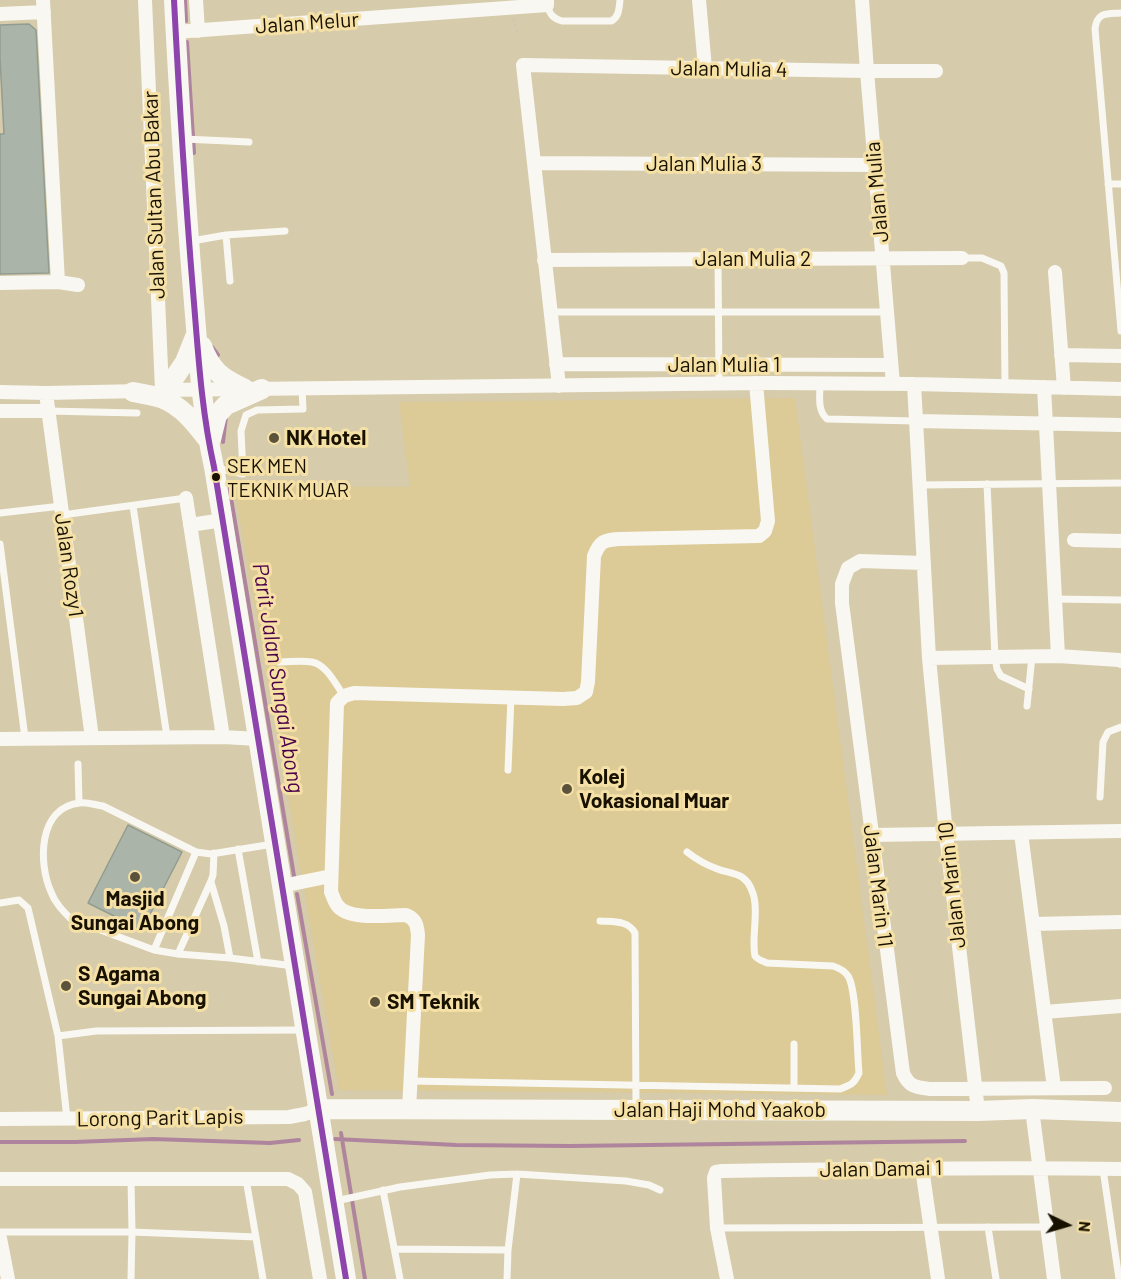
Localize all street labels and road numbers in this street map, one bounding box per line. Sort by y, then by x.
street label: Jalan Melur [254,7,360,39]
street label: Jalan Mulia 4 [670,55,788,83]
street label: Jalan Sultan Abu Bakar [138,90,170,300]
street label: Jalan Mulia [860,141,894,243]
street label: Jalan Mulia 3 [646,151,762,177]
street label: Jalan Mulia 2 [695,246,811,272]
street label: Jalan Mulia 1 [668,352,780,378]
street label: Jalan Rozy1 [49,511,89,619]
street label: Jalan Marin 10 [933,820,971,950]
street label: Jalan Marin 11 [858,823,898,949]
street label: Jalan Haji Mohd Yaakob [614,1097,826,1123]
street label: Lorong Parit Lapis [76,1104,244,1132]
street label: Jalan Damai 1 [820,1155,942,1183]

